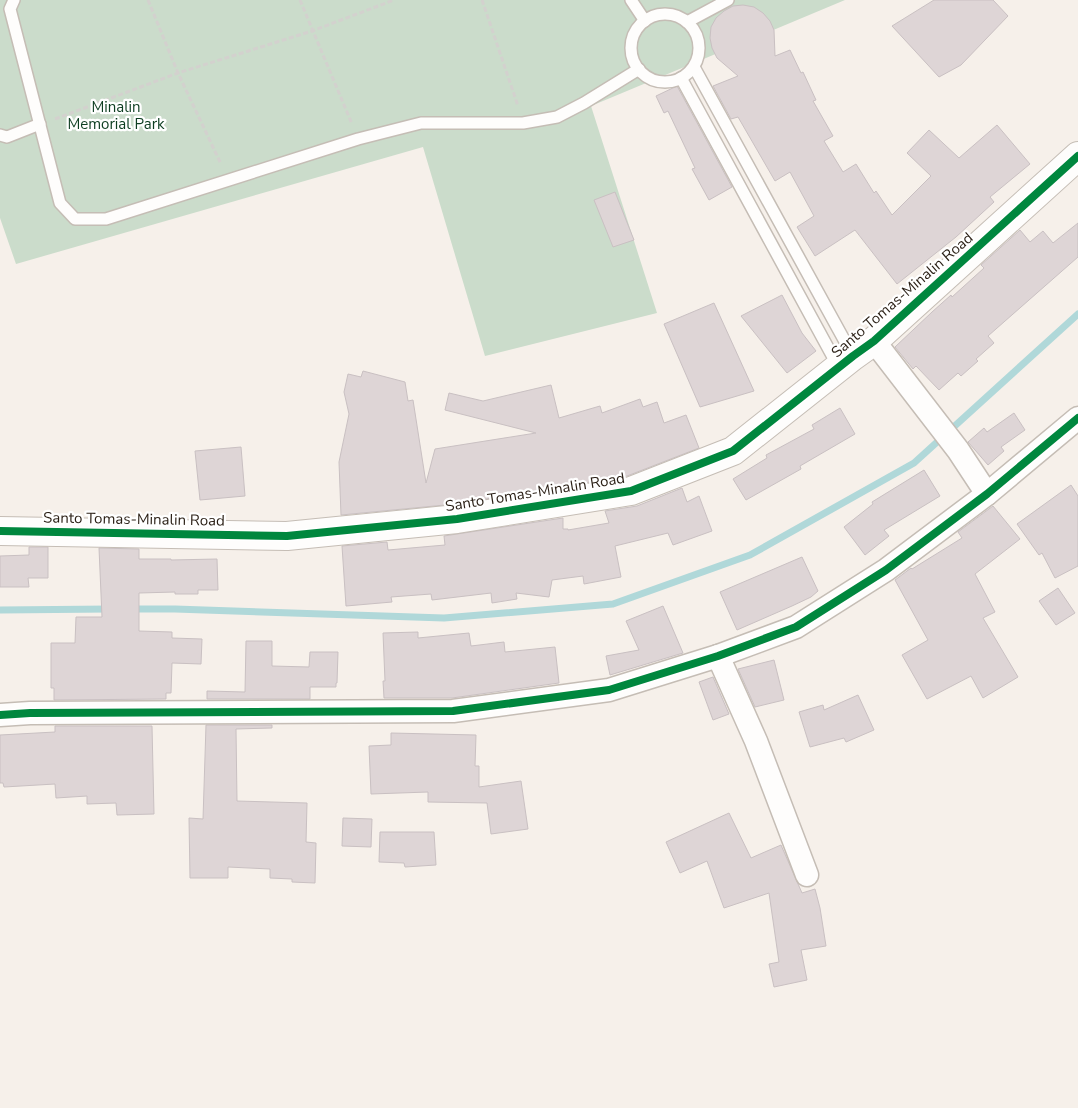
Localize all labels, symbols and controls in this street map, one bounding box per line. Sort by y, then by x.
park label: Minalin Memorial Park [67,97,165,134]
street label: Santo Tomas-Minalin Road [827,228,977,362]
street label: Santo Tomas-Minalin Road [444,468,626,516]
street label: Santo Tomas-Minalin Road [43,507,225,531]

